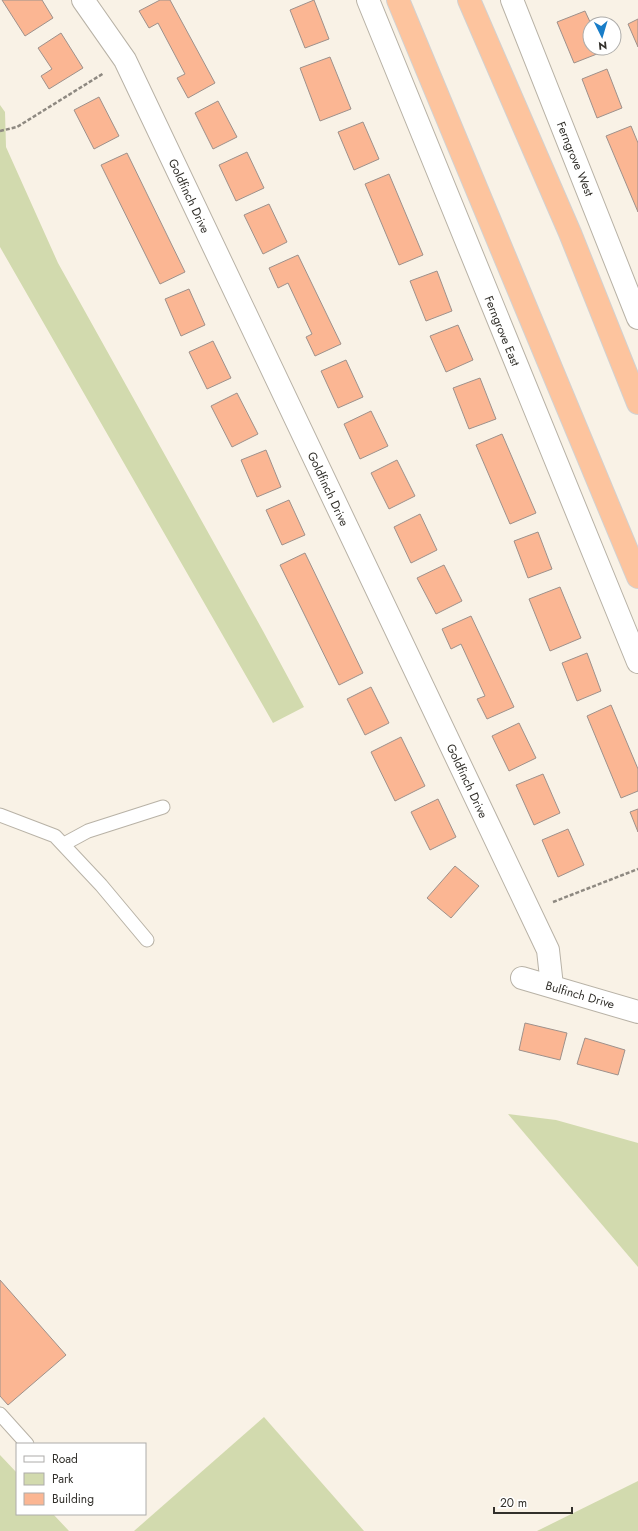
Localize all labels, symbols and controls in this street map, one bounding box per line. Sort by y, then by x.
north arrow [582,16,622,56]
text: N [598,38,608,54]
street label: Ferngrove West [552,119,598,199]
street label: Goldfinch Drive [164,156,214,236]
street label: Ferngrove East [480,293,524,369]
street label: Goldfinch Drive [303,449,353,529]
street label: Goldfinch Drive [442,741,492,821]
street label: Bulfinch Drive [543,977,617,1013]
legend [16,1443,146,1515]
text: Road [52,1450,78,1468]
text: Park [52,1470,74,1488]
scale bar [494,1489,572,1515]
text: Building [52,1490,94,1508]
text: 20 m [500,1494,527,1512]

